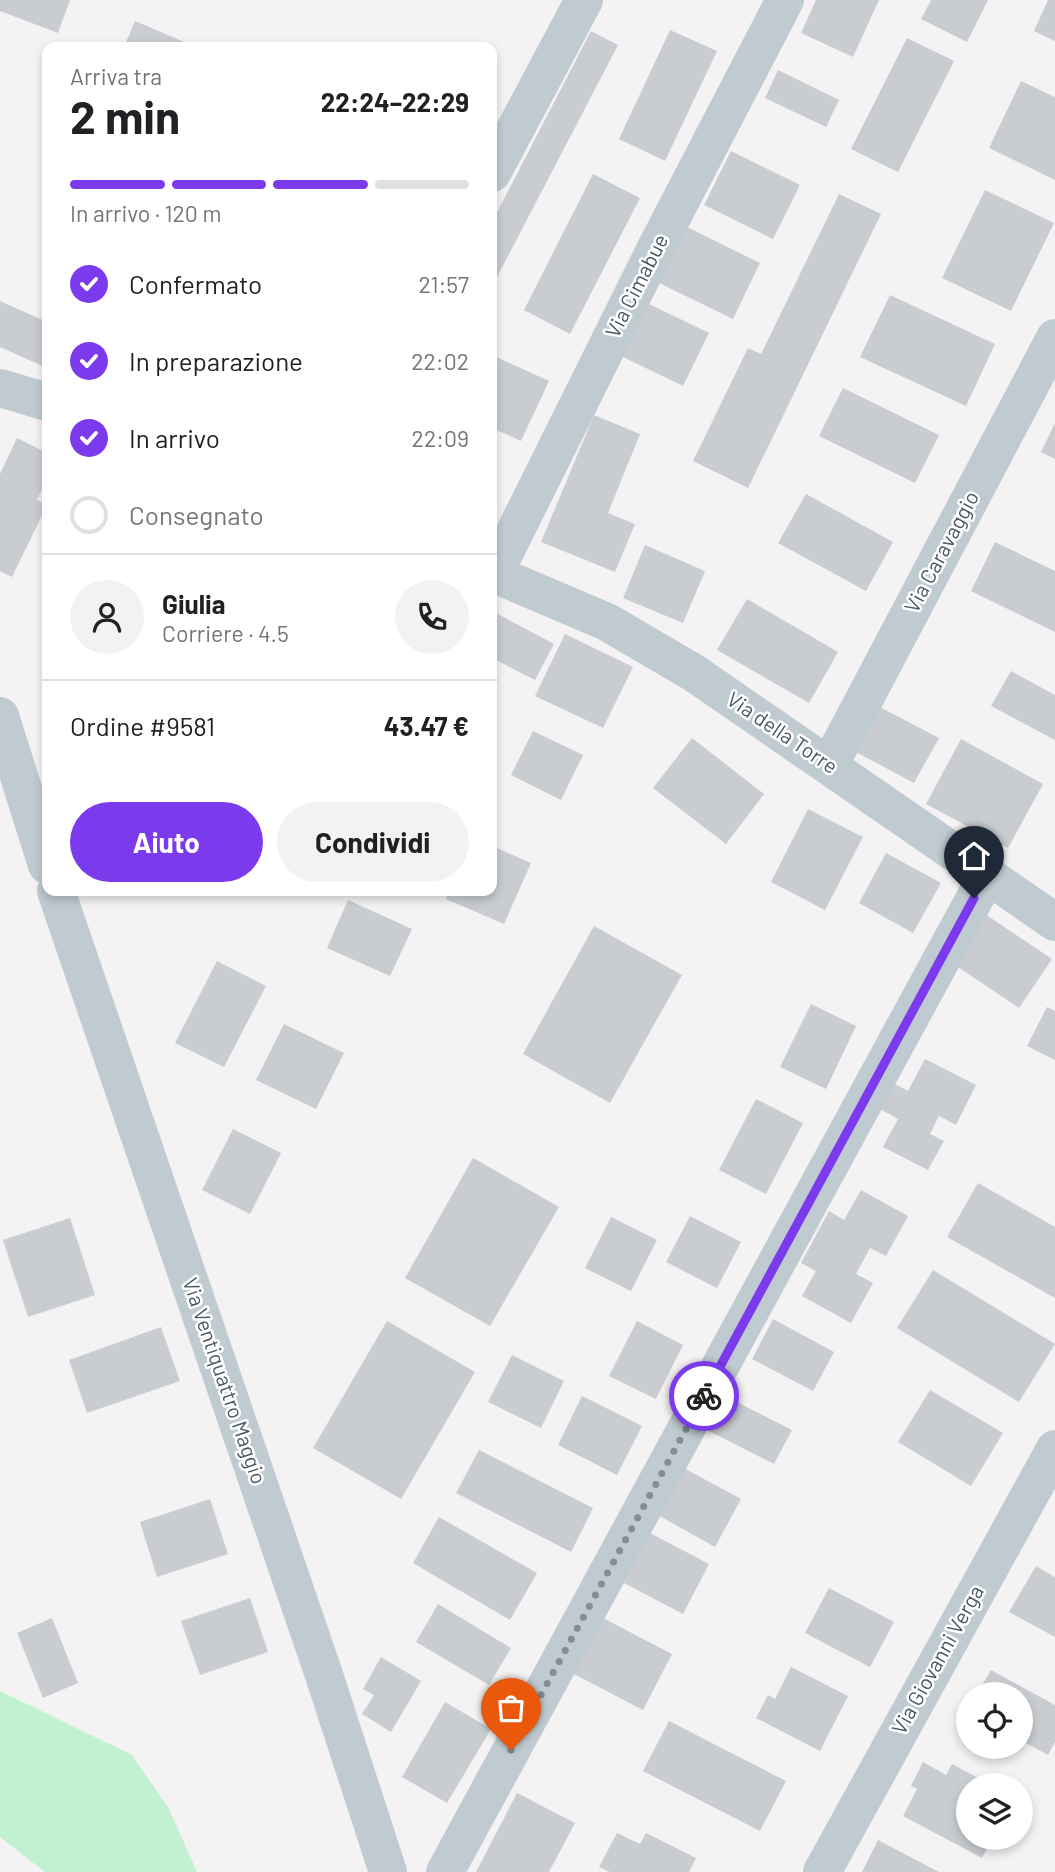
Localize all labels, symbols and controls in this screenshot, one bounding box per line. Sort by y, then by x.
text: Arriva tra [70,62,162,90]
text: 22:24–22:29 [321,86,469,117]
text: 2 min [70,88,180,143]
text: In arrivo · 120 m [70,199,221,227]
street label: Via Cimabue [599,229,672,341]
icon: check [70,265,108,303]
text: Confermato [129,268,262,299]
text: 21:57 [418,270,469,298]
icon: check [70,342,108,380]
text: In preparazione [129,345,303,376]
text: 22:02 [411,347,469,375]
icon: check [70,419,108,457]
text: In arrivo [129,422,220,453]
text: 22:09 [412,424,469,452]
street label: Via Caravaggio [898,486,983,616]
text: Consegnato [129,499,264,530]
button: person [70,580,144,654]
button: phone [395,580,469,654]
text: Giulia [162,588,225,619]
text: Corriere · 4.5 [162,619,289,647]
street label: Via della Torre [723,686,843,778]
text: Ordine #9581 [70,710,215,741]
text: 43.47 € [384,710,469,741]
button: Aiuto [70,802,263,882]
button: Condividi [277,802,469,882]
pin [944,826,1004,898]
icon: home [955,837,993,875]
street label: Via Ventiquattro Maggio [178,1274,272,1487]
courier [669,1361,739,1431]
icon: bike [685,1377,723,1415]
street label: Via Giovanni Verga [885,1580,988,1738]
pin [481,1678,541,1750]
map controls [956,1682,1033,1850]
button: locate [956,1682,1033,1759]
icon: bag [492,1689,530,1727]
button: layers [956,1773,1033,1850]

